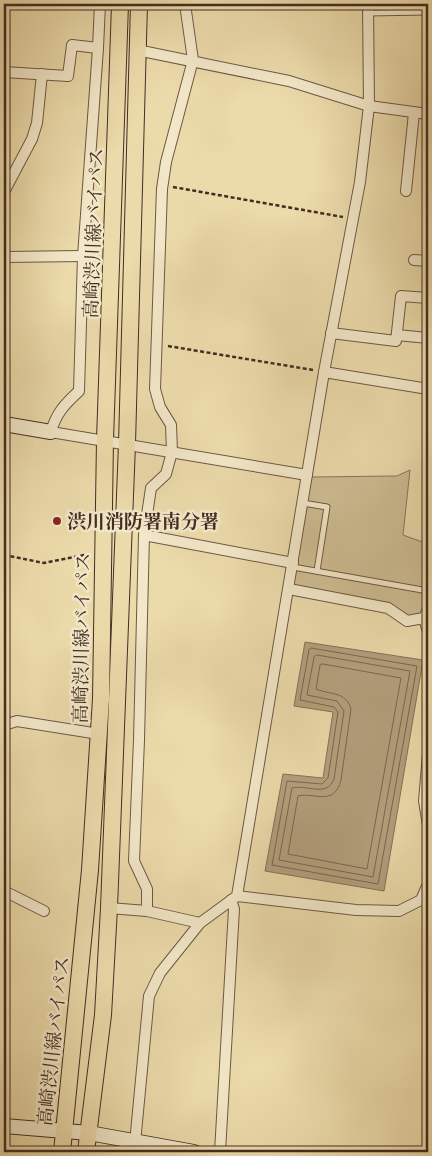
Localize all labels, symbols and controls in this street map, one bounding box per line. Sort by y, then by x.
street label: 高崎渋川線バイパス [79,147,109,319]
place label: 渋川消防署南分署 [67,510,219,534]
marker: 渋川消防署南分署 [51,515,63,527]
street label: 高崎渋川線バイパス [69,553,95,724]
street label: 高崎渋川線バイパス [33,955,75,1127]

